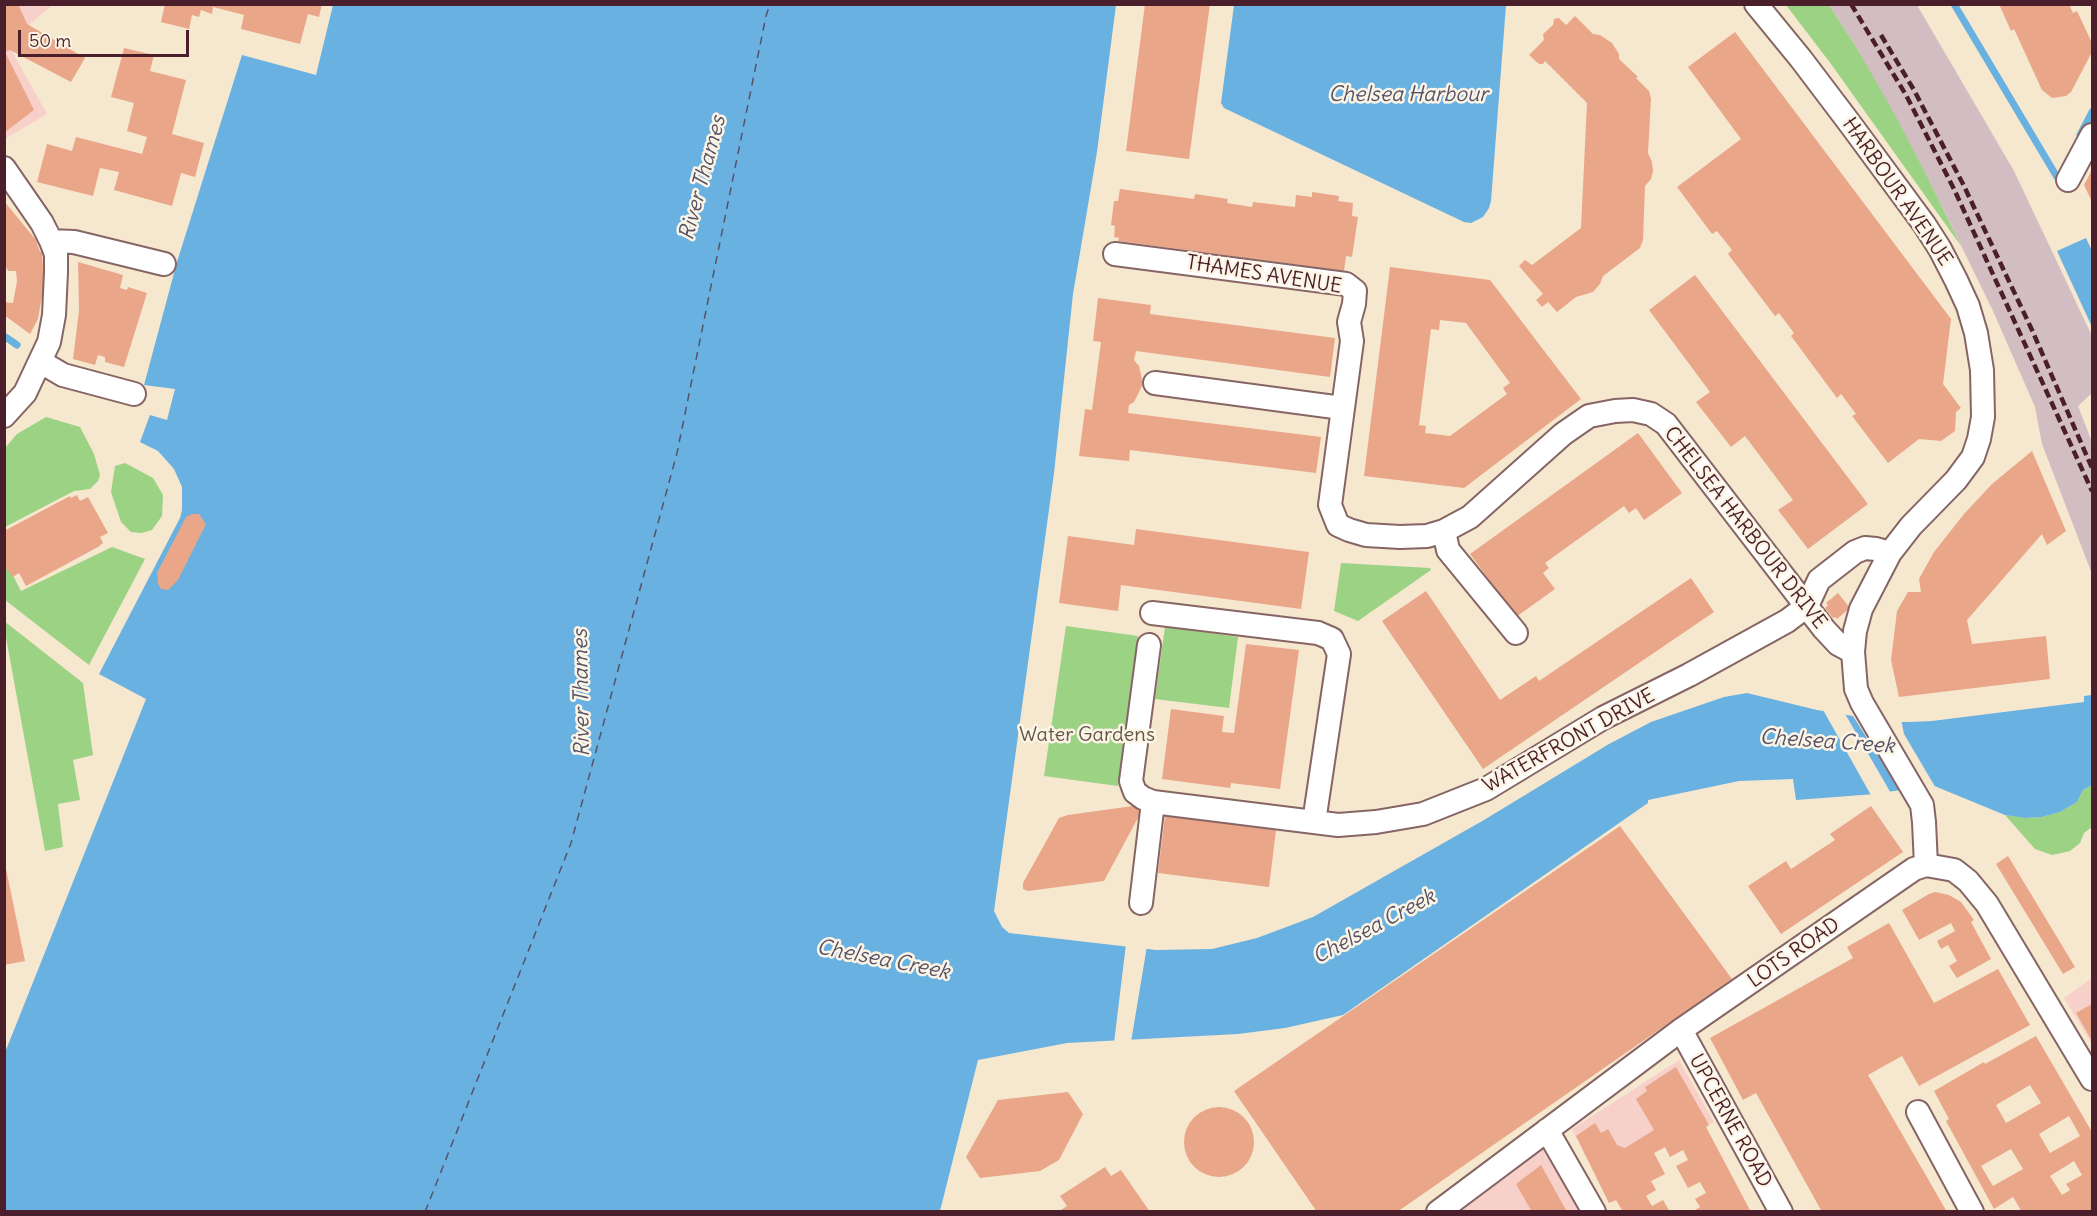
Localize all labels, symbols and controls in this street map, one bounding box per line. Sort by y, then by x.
scale bar [21,18,192,56]
text: 50 m [29,29,71,52]
water label: Chelsea Harbour [1328,82,1488,108]
water label: River Thames [674,113,732,243]
street label: HARBOUR AVENUE [1837,113,1957,271]
street label: THAMES AVENUE [1185,251,1343,299]
street label: CHELSEA HARBOUR DRIVE [1659,422,1831,634]
water label: River Thames [568,629,596,757]
street label: WATERFRONT DRIVE [1479,684,1659,798]
park label: Water Gardens [1019,723,1155,747]
water label: Chelsea Creek [1759,725,1895,759]
water label: Chelsea Creek [1309,884,1439,970]
street label: LOTS ROAD [1744,913,1844,993]
water label: Chelsea Creek [814,935,952,985]
street label: UPCERNE ROAD [1683,1050,1777,1192]

